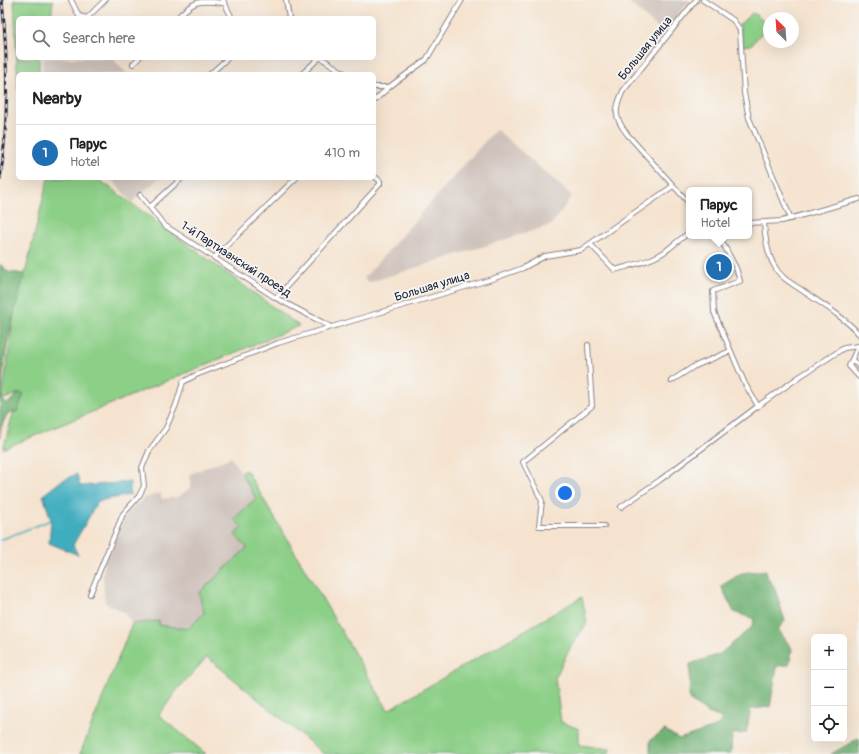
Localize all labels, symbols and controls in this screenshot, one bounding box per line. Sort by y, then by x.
north arrow [763,12,799,48]
street label: Большая улица [615,13,676,83]
search box [16,16,376,60]
icon: search [30,27,52,49]
text: Search here [62,29,135,48]
text: Nearby [32,88,81,109]
text: Парус [70,135,107,154]
text: 1 [42,145,48,161]
text: 410 m [324,145,360,161]
text: Hotel [70,154,100,170]
popup [686,187,752,239]
text: Парус [700,196,738,215]
text: Hotel [700,215,730,231]
street label: 1-й Партизанский проезд [178,218,294,301]
pin: 1 [706,252,732,282]
street label: Большая улица [393,268,472,305]
your location [555,483,575,503]
map controls [811,634,847,742]
button: + [811,634,847,670]
button: − [811,670,847,706]
button: locate [811,706,847,742]

